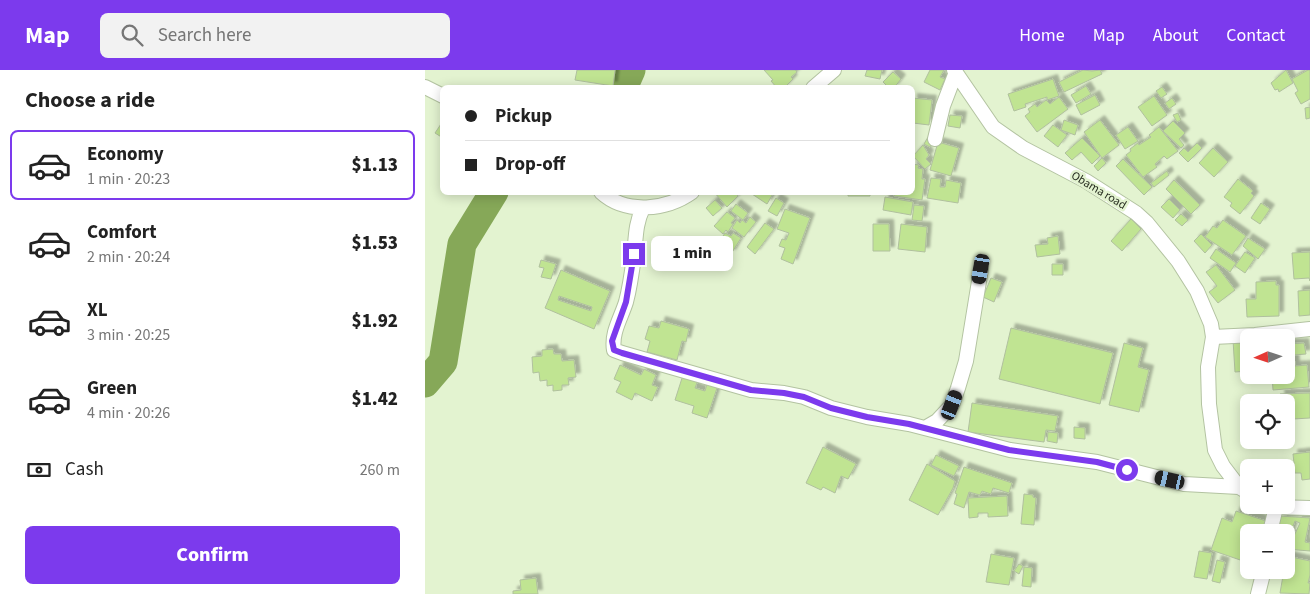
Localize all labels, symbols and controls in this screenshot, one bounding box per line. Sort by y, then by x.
search box [100,13,450,58]
text: Map [25,18,70,53]
icon: search [118,21,146,49]
text: Search here [158,22,251,49]
text: Home [1019,23,1065,48]
text: Map [1093,23,1125,48]
text: About [1153,23,1198,48]
text: Contact [1226,23,1285,48]
text: Choose a ride [25,84,155,116]
text: Pickup [495,103,552,130]
text: Economy [87,141,164,168]
icon: car [27,143,72,188]
text: Drop-off [495,151,565,178]
text: $1.13 [352,152,398,179]
street label: Obama road [1068,167,1130,214]
text: 1 min · 20:23 [87,168,170,190]
text: Comfort [87,219,157,246]
icon: car [27,221,72,266]
text: $1.53 [352,230,398,257]
callout: 1 min [651,236,734,272]
text: 1 min [672,242,712,264]
route end [623,243,645,265]
text: 2 min · 20:24 [87,246,170,268]
car [971,253,990,285]
text: XL [87,297,108,324]
icon: car [27,299,72,344]
text: $1.92 [352,308,398,335]
text: 3 min · 20:25 [87,324,170,346]
north arrow [1240,329,1295,384]
map controls [1240,329,1295,579]
text: Green [87,375,137,402]
icon: car [27,377,72,422]
text: $1.42 [352,386,398,413]
car [939,388,964,422]
button: locate [1240,394,1295,449]
text: 4 min · 20:26 [87,402,170,424]
icon: cash [25,456,53,484]
text: Cash [65,456,104,483]
text: 260 m [360,459,400,481]
route start [1116,459,1138,481]
button: + [1240,459,1295,514]
car [1153,469,1186,491]
button: − [1240,524,1295,579]
button: Confirm [25,526,400,584]

